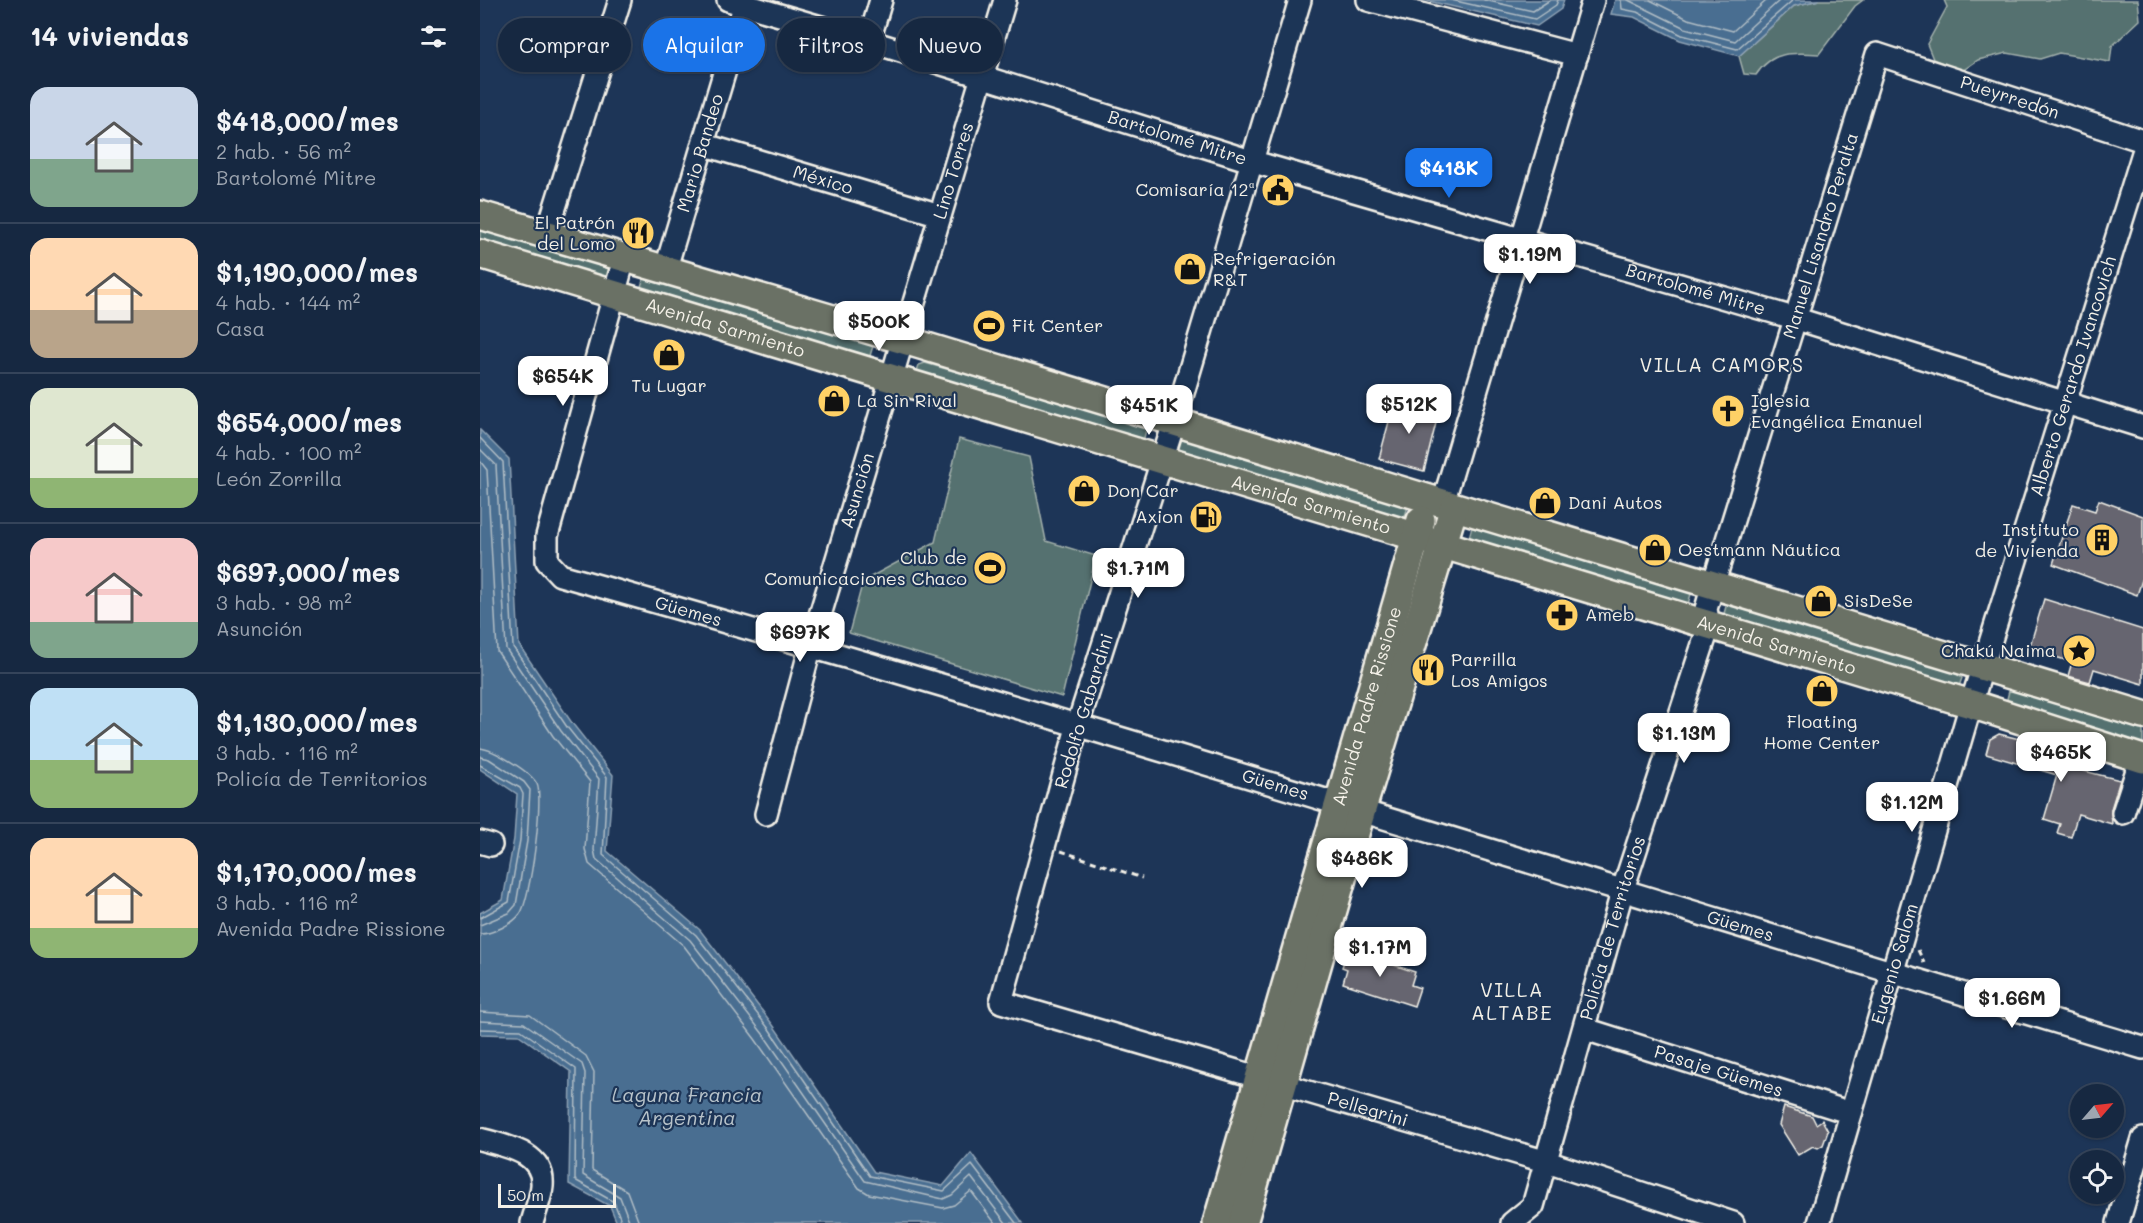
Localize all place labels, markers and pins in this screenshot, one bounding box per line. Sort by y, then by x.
pin: $418K [1407,148,1491,199]
public building icon: Comisaría 12ª [1260,172,1296,208]
place label: Comisaría 12ª [1136,177,1255,201]
place label: El Patrón del Lomo [535,210,615,255]
restaurant icon: El Patrón del Lomo [620,215,656,251]
pin: $1.19M [1481,234,1579,285]
place label: Refrigeración R&T [1213,246,1336,291]
shop icon: Refrigeración R&T [1172,251,1208,287]
pin: $500K [837,301,921,352]
sports icon: Fit Center [971,308,1007,344]
place label: Fit Center [1012,313,1103,337]
shop icon: Tu Lugar [651,337,687,373]
pin: $654K [521,356,605,407]
place label: Tu Lugar [631,373,707,397]
shop icon: La Sin Rival [816,383,852,419]
pin: $512K [1367,384,1451,435]
pin: $451K [1107,385,1191,436]
place label: La Sin Rival [857,388,957,412]
place label: Iglesia Evangélica Emanuel [1751,388,1923,433]
church icon: Iglesia Evangélica Emanuel [1710,393,1746,429]
shop icon: Don Car [1066,473,1102,509]
place label: Don Car [1107,478,1179,502]
shop icon: Dani Autos [1527,485,1563,521]
place label: Dani Autos [1568,490,1662,514]
fuel station icon: Axion [1188,499,1224,535]
place label: Axion [1135,504,1183,528]
place label: Instituto de Vivienda [1975,517,2079,562]
building icon: Instituto de Vivienda [2084,522,2120,558]
shop icon: Oestmann Náutica [1637,532,1673,568]
place label: Oestmann Náutica [1678,537,1841,561]
place label: Club de Comunicaciones Chaco [764,545,967,590]
pin: $1.71M [1089,548,1187,599]
sports icon: Club de Comunicaciones Chaco [972,550,1008,586]
shop icon: SisDeSe [1803,583,1839,619]
place label: SisDeSe [1844,588,1913,612]
pharmacy icon: Ameb [1544,597,1580,633]
place label: Ameb [1585,602,1634,626]
pin: $697K [758,612,842,663]
place icon: Chakú Naima [2061,633,2097,669]
place label: Chakú Naima [1941,638,2056,662]
place label: Parrilla Los Amigos [1451,647,1548,692]
restaurant icon: Parrilla Los Amigos [1410,652,1446,688]
shop icon: Floating Home Center [1804,673,1840,709]
place label: Floating Home Center [1764,709,1880,754]
pin: $1.13M [1635,713,1733,764]
pin: $465K [2019,732,2103,783]
pin: $1.12M [1863,782,1961,833]
pin: $486K [1320,838,1404,889]
pin: $1.17M [1331,927,1429,978]
pin: $1.66M [1963,978,2061,1029]

